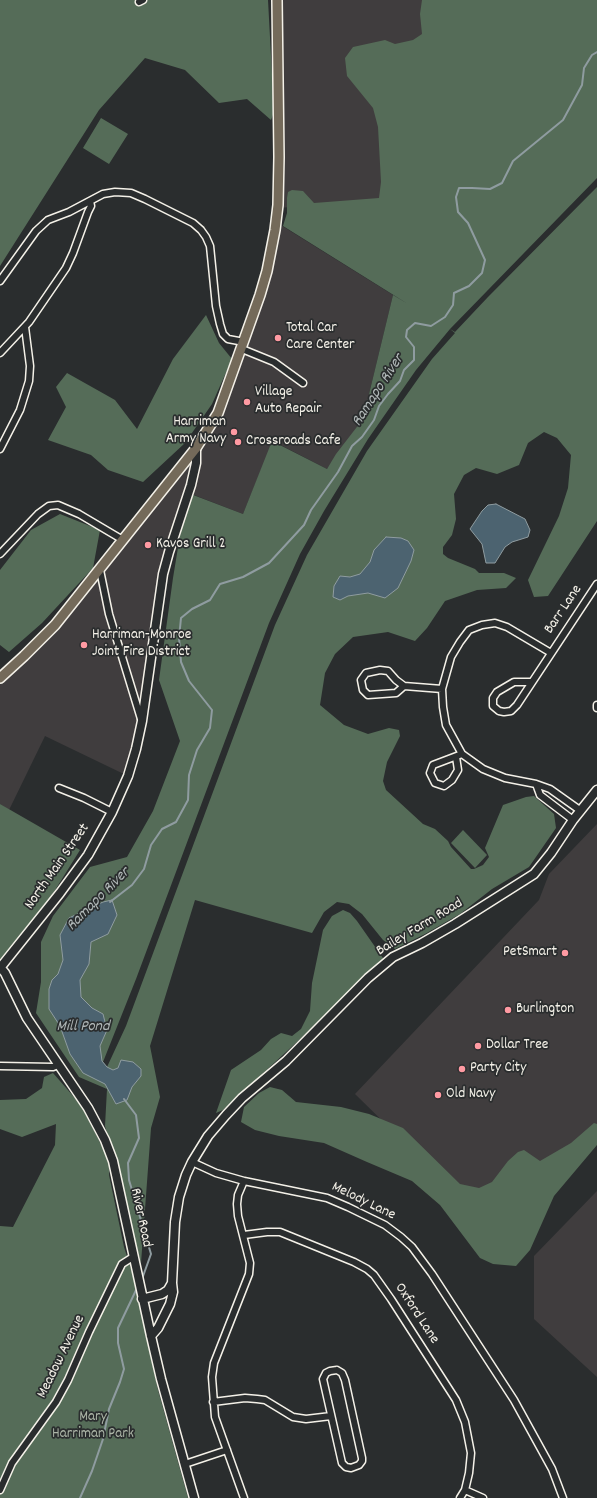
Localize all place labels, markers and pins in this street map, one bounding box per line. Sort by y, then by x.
place label: Total Car Care Center [286,320,355,355]
marker: Total Car Care Center [273,333,283,343]
place label: Village Auto Repair [255,384,321,419]
marker: Village Auto Repair [242,397,252,407]
place label: Harriman Army Navy [166,414,226,449]
marker: Harriman Army Navy [229,427,239,437]
place label: Crossroads Cafe [246,433,341,451]
marker: Crossroads Cafe [233,437,243,447]
place label: Kavos Grill 2 [156,536,226,554]
marker: Kavos Grill 2 [143,540,153,550]
place label: Harriman-Monroe Joint Fire District [92,627,191,662]
marker: Harriman-Monroe Joint Fire District [79,640,89,650]
place label: PetSmart [503,944,557,962]
marker: PetSmart [560,948,570,958]
place label: Burlington [516,1001,574,1019]
marker: Burlington [503,1005,513,1015]
place label: Dollar Tree [486,1037,548,1055]
marker: Dollar Tree [473,1041,483,1051]
place label: Party City [470,1060,526,1078]
marker: Party City [457,1064,467,1074]
place label: Old Navy [446,1086,495,1104]
marker: Old Navy [433,1090,443,1100]

